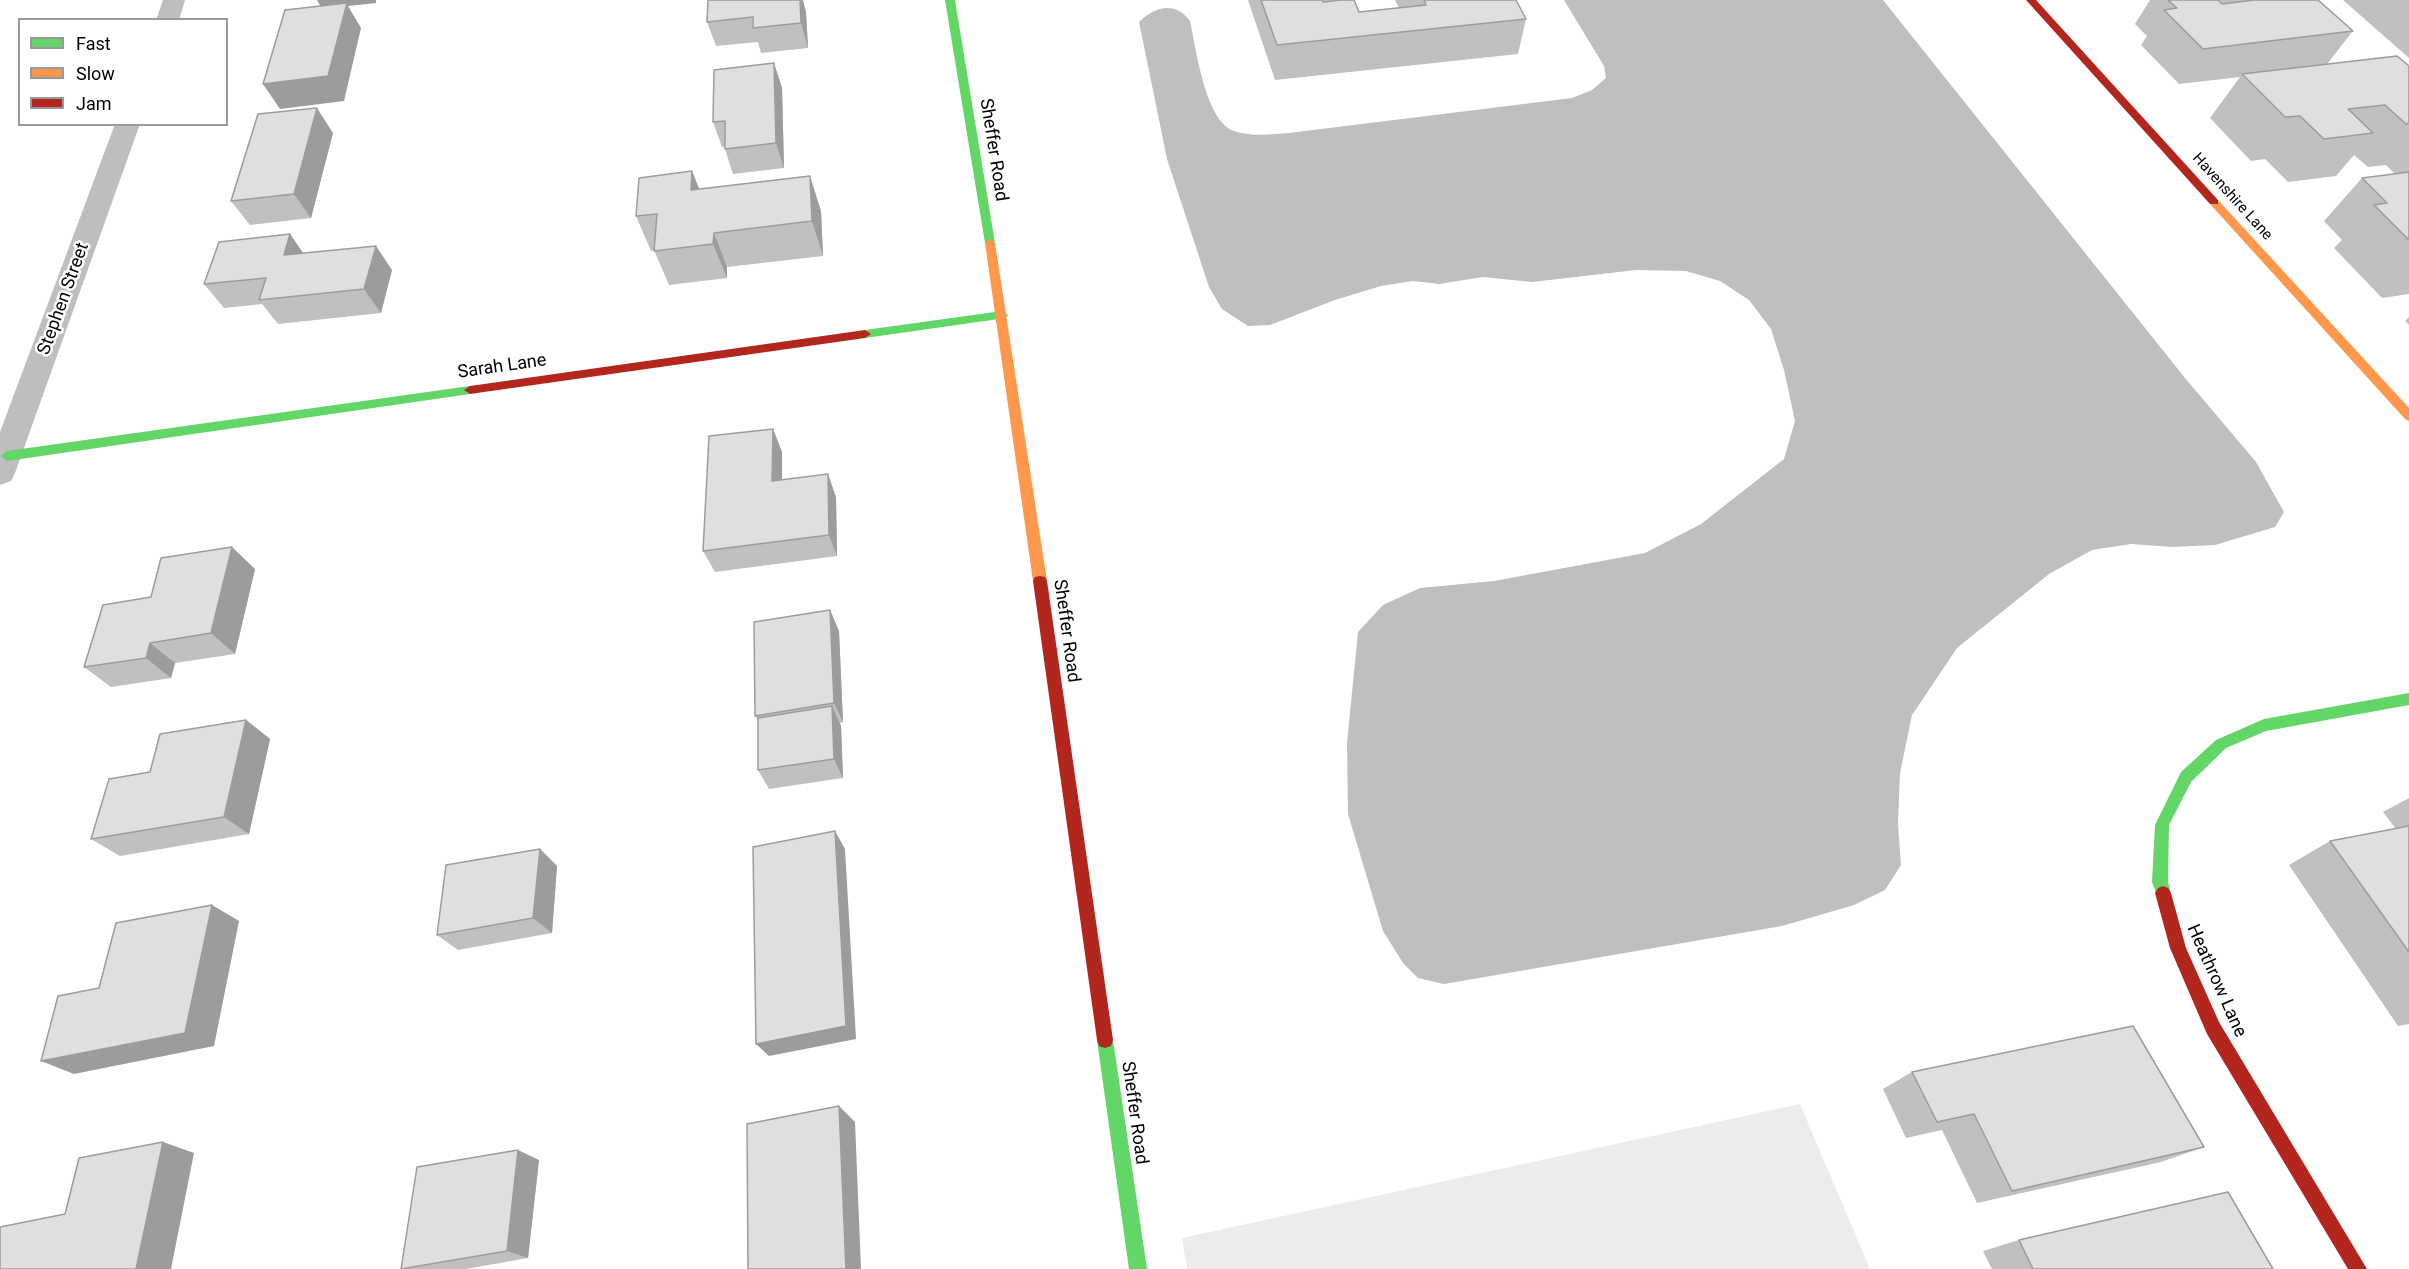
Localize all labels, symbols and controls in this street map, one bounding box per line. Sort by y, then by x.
legend [18,18,228,126]
text: Fast [76,33,111,54]
text: Slow [76,63,115,84]
text: Jam [76,93,112,114]
street label: Sheffer Road [974,97,1012,203]
street label: Havenshire Lane [2188,150,2276,244]
street label: Stephen Street [34,240,94,358]
street label: Sarah Lane [456,350,548,384]
street label: Sheffer Road [1048,578,1084,684]
street label: Heathrow Lane [2181,921,2251,1041]
street label: Sheffer Road [1116,1060,1152,1166]

